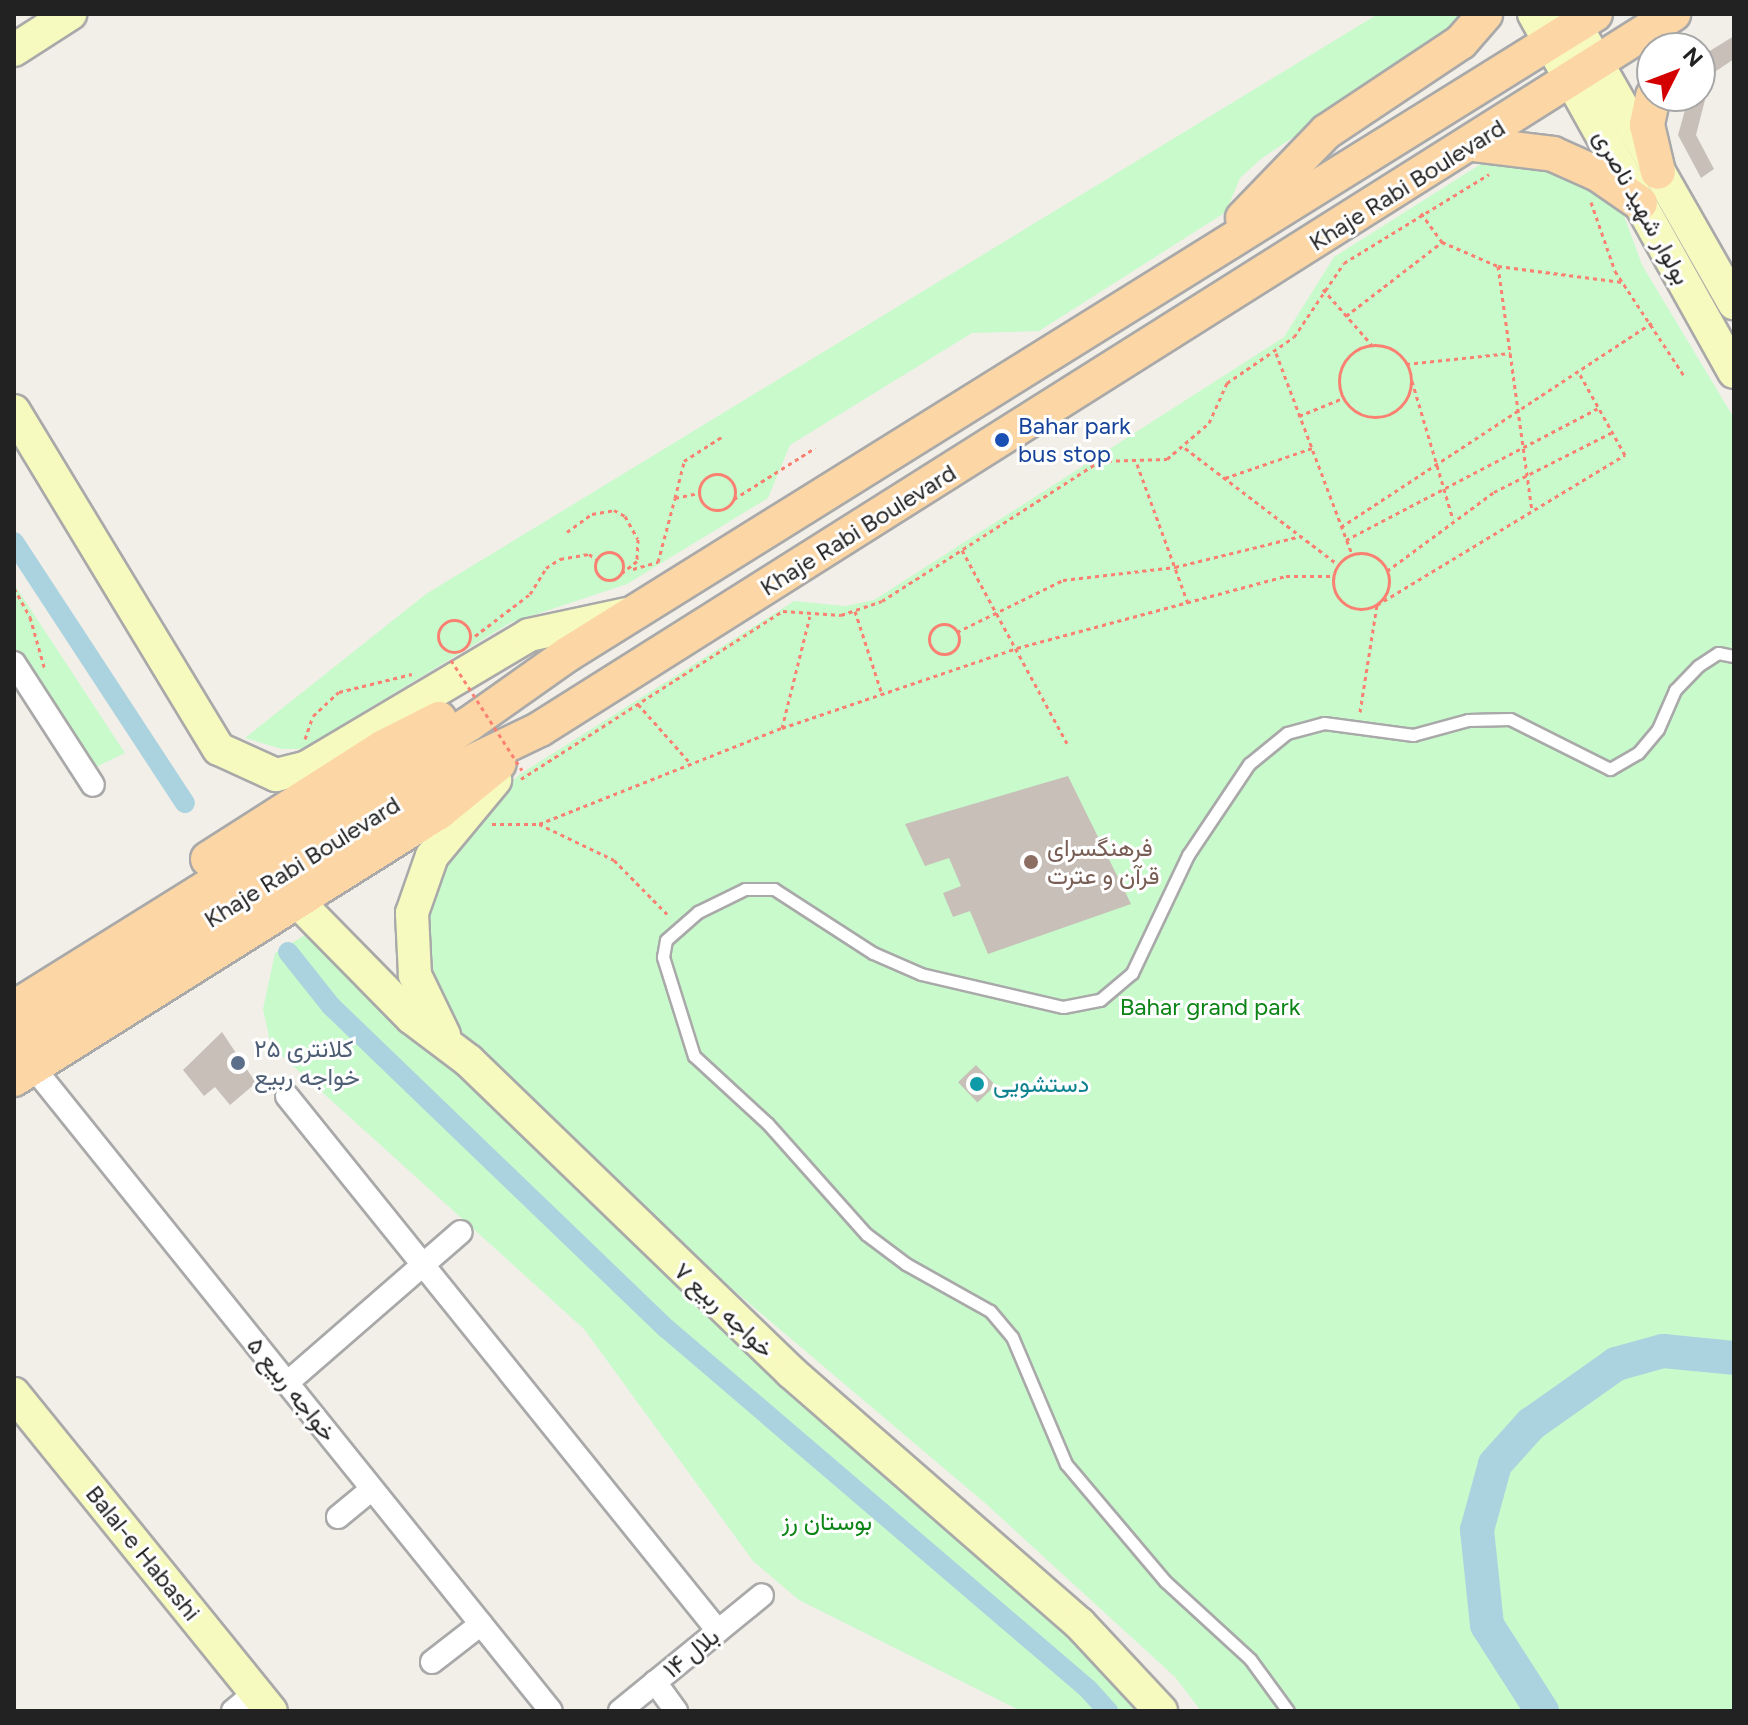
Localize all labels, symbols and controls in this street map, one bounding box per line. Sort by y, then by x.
north arrow [1636,32,1716,112]
text: N [1677,42,1708,72]
street label: Khaje Rabi Boulevard [1304,113,1510,257]
street label: بولوار شهید ناصری [1588,124,1696,290]
place label: Bahar park bus stop [1018,412,1131,468]
marker: Bahar park bus stop [993,431,1011,449]
street label: Khaje Rabi Boulevard [755,458,961,602]
street label: Khaje Rabi Boulevard [199,790,405,934]
place label: فرهنگسرای قرآن و عترت [1047,834,1159,890]
marker: فرهنگسرای قرآن و عترت [1022,853,1040,871]
park label: Bahar grand park [1120,993,1300,1021]
place label: کلانتری ٢۵ خواجه ربیع [254,1035,360,1091]
marker: کلانتری ٢۵ خواجه ربیع [229,1054,247,1072]
place label: دستشویی [993,1070,1089,1098]
marker: دستشویی [968,1075,986,1093]
street label: خواجه ربیع ۷ [668,1257,780,1363]
street label: خواجه ربیع ۵ [241,1331,343,1447]
street label: Balal-e Habashi [80,1480,206,1626]
park label: بوستان رز [782,1508,872,1536]
street label: بلال ۱۴ [657,1622,725,1684]

